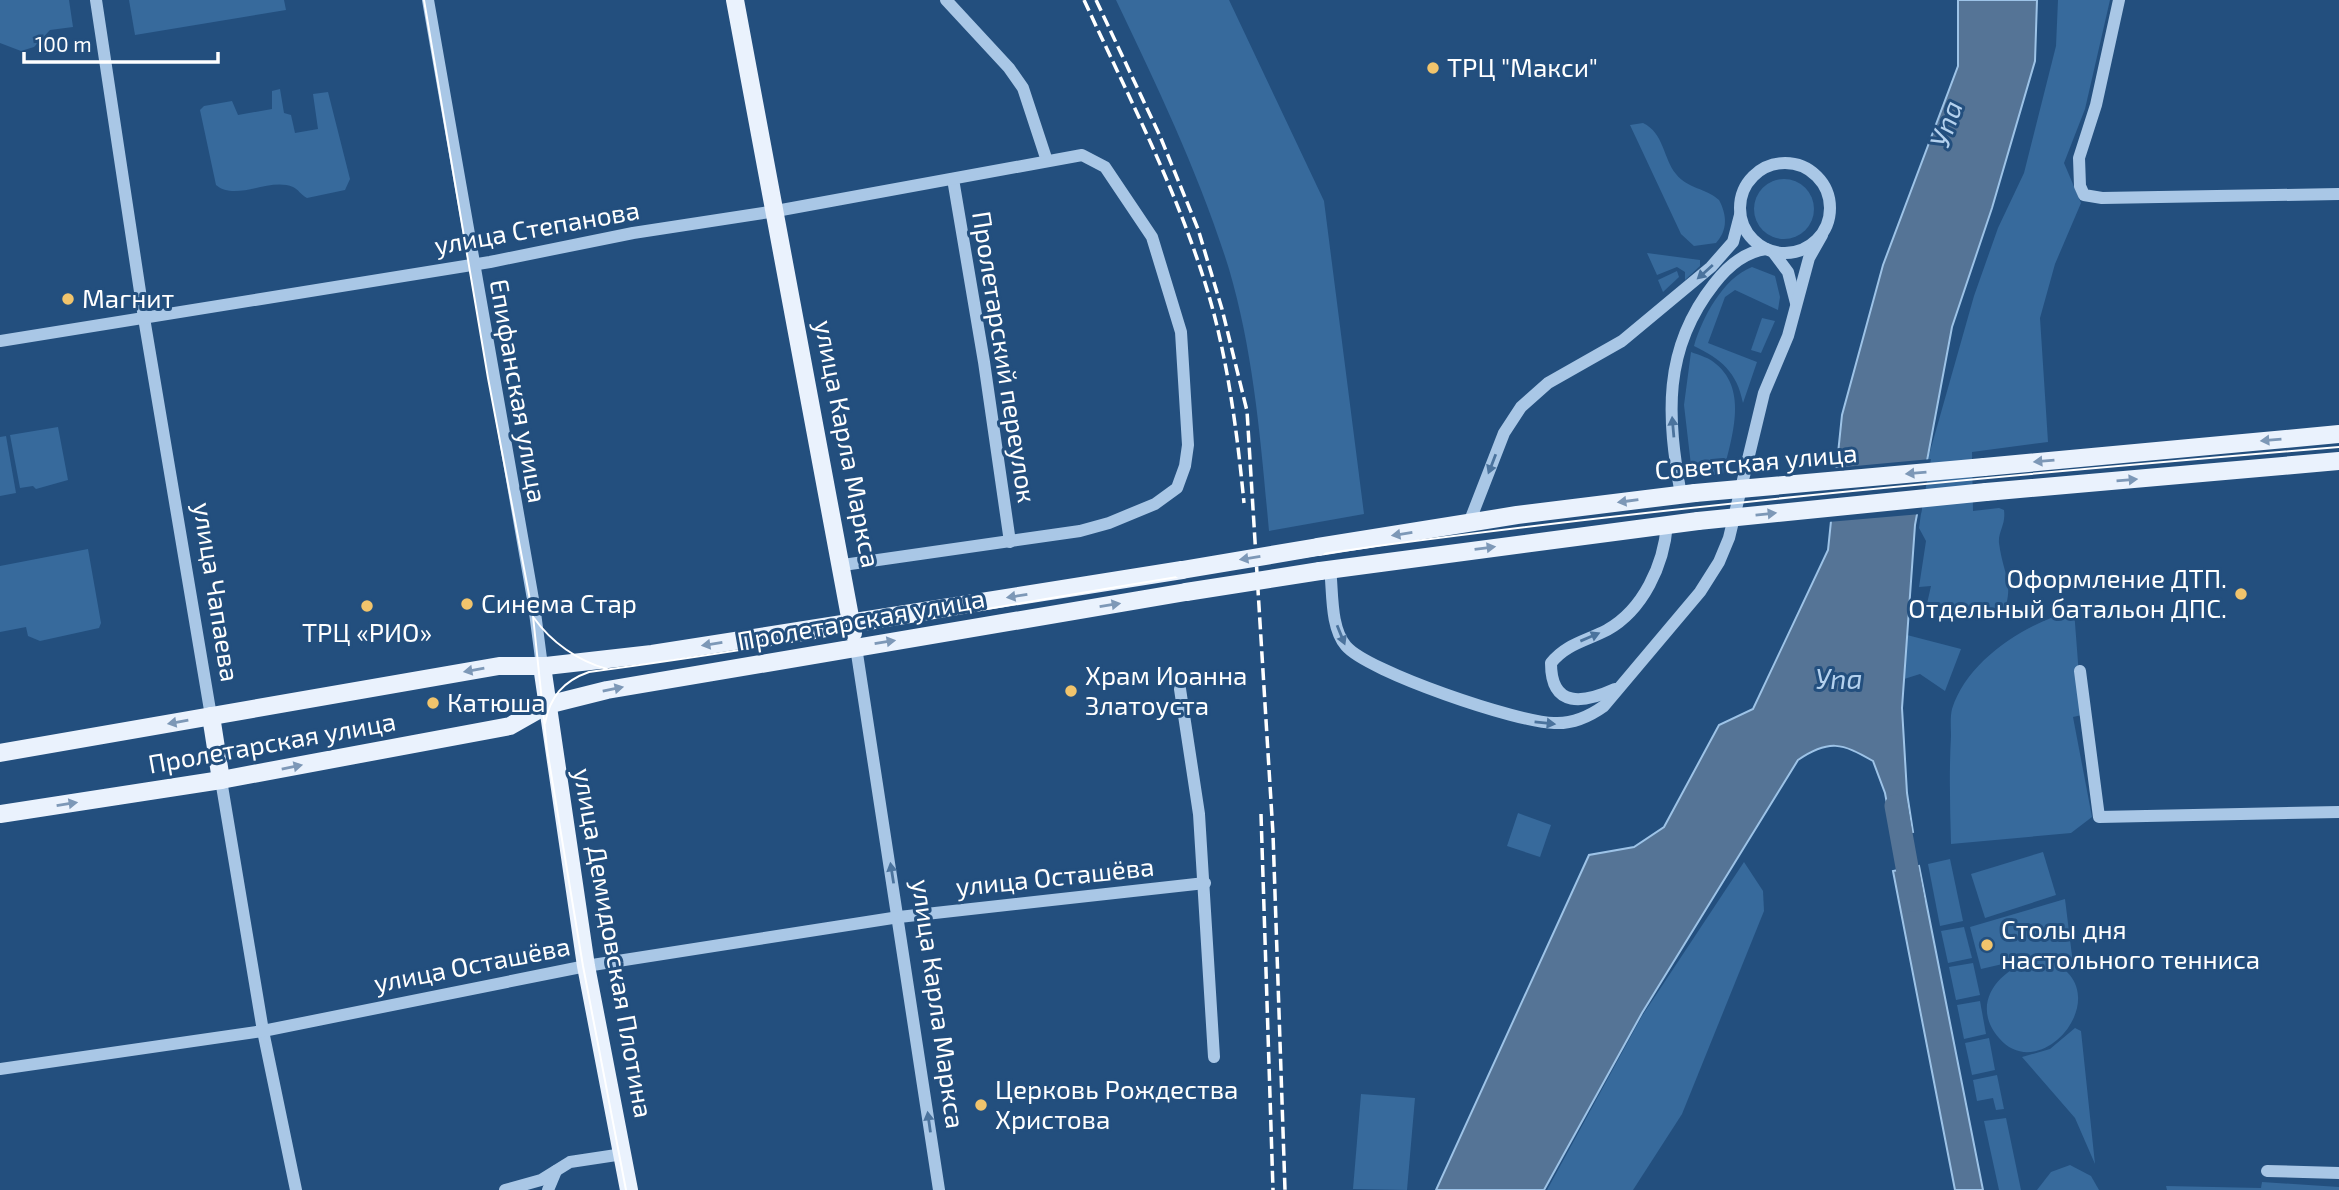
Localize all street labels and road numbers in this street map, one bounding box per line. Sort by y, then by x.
street label: улица Степанова [432,193,642,261]
street label: Пролетарский переулок [966,209,1044,505]
street label: Епифанская улица [484,276,554,505]
street label: улица Карла Маркса [808,317,888,570]
street label: Советская улица [1653,436,1859,486]
street label: улица Чапаева [187,500,247,684]
street label: Пролетарская улица [734,581,987,657]
street label: Пролетарская улица [145,704,398,780]
street label: улица Демидовская Плотина [567,765,661,1120]
street label: улица Осташёва [954,850,1156,902]
street label: улица Карла Маркса [906,877,972,1131]
street label: улица Осташёва [371,929,573,999]

